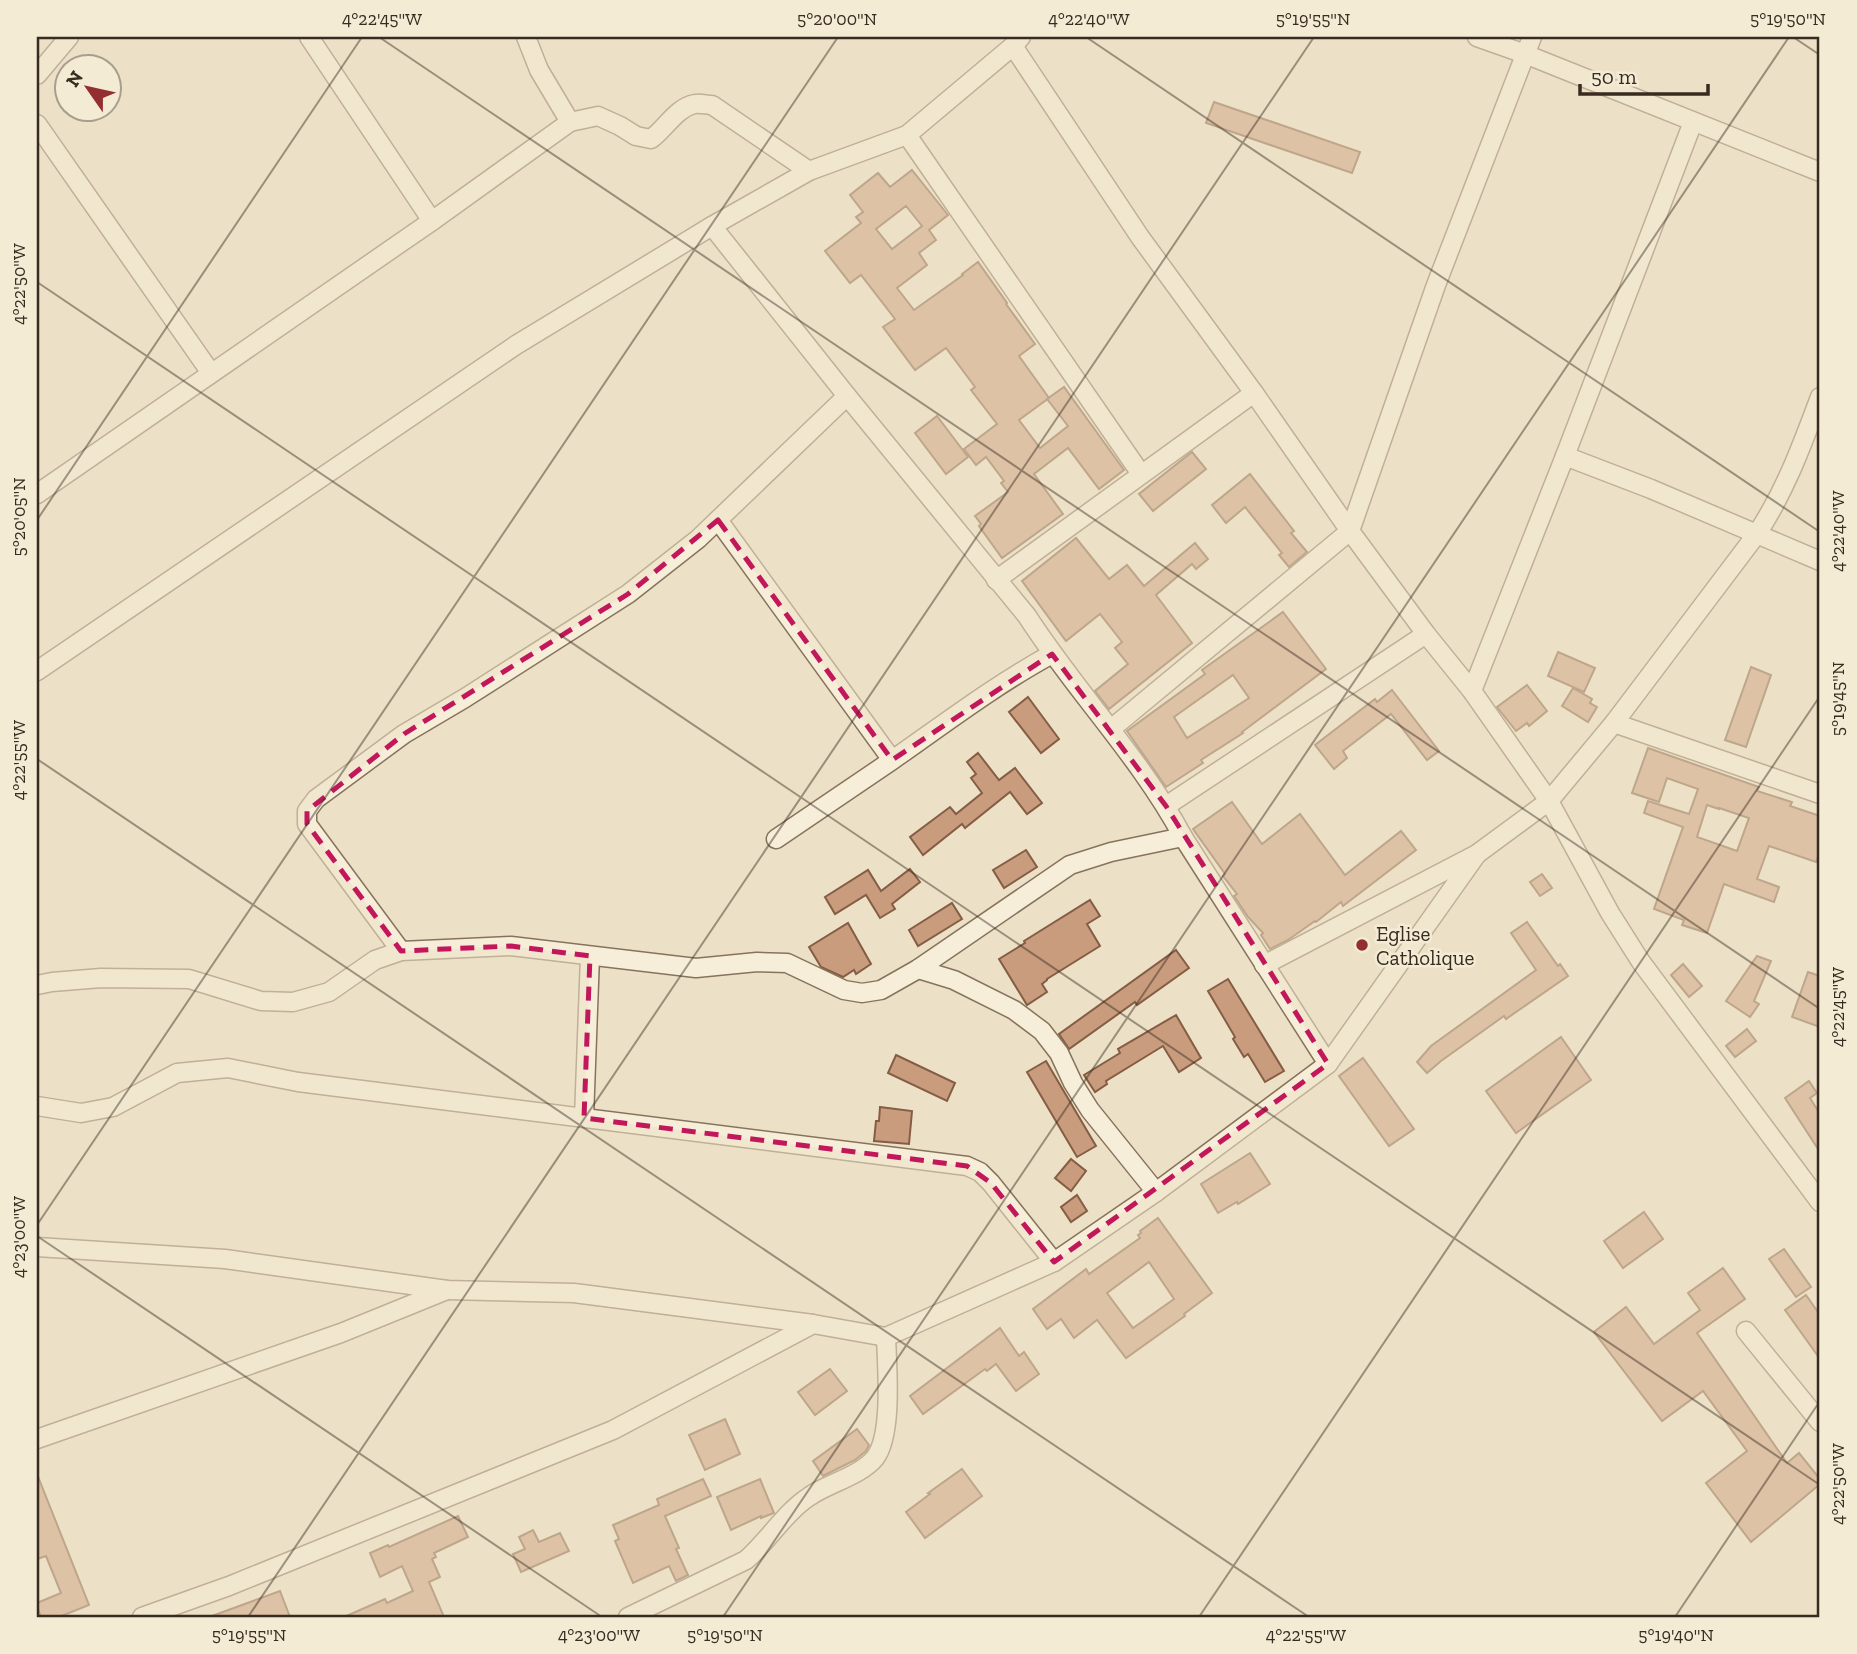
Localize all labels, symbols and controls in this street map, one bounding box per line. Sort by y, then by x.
text: 4°22'45"W [342,8,422,30]
text: 5°20'00"N [797,8,877,30]
text: 4°22'40"W [1048,8,1130,30]
text: 5°19'55"N [1276,8,1350,30]
text: 5°19'50"N [1750,8,1826,30]
north arrow [52,52,122,122]
scale bar [1580,52,1708,96]
text: 50 m [1591,64,1637,89]
text: N [61,66,88,91]
text: 4°22'50"W [8,243,30,325]
text: 5°20'05"N [8,478,30,556]
text: 4°22'40"W [1827,490,1849,572]
text: 5°19'45"N [1827,662,1849,736]
text: 4°22'55"W [8,720,30,800]
place label: Eglise Catholique [1376,921,1474,970]
marker: Eglise Catholique [1354,937,1370,953]
text: 4°22'45"W [1827,967,1849,1047]
text: 4°23'00"W [8,1196,30,1278]
text: 4°22'50"W [1827,1443,1849,1525]
text: 5°19'55"N [212,1624,286,1646]
text: 4°23'00"W [558,1624,640,1646]
text: 5°19'50"N [687,1624,763,1646]
text: 4°22'55"W [1266,1624,1346,1646]
text: 5°19'40"N [1638,1624,1714,1646]

